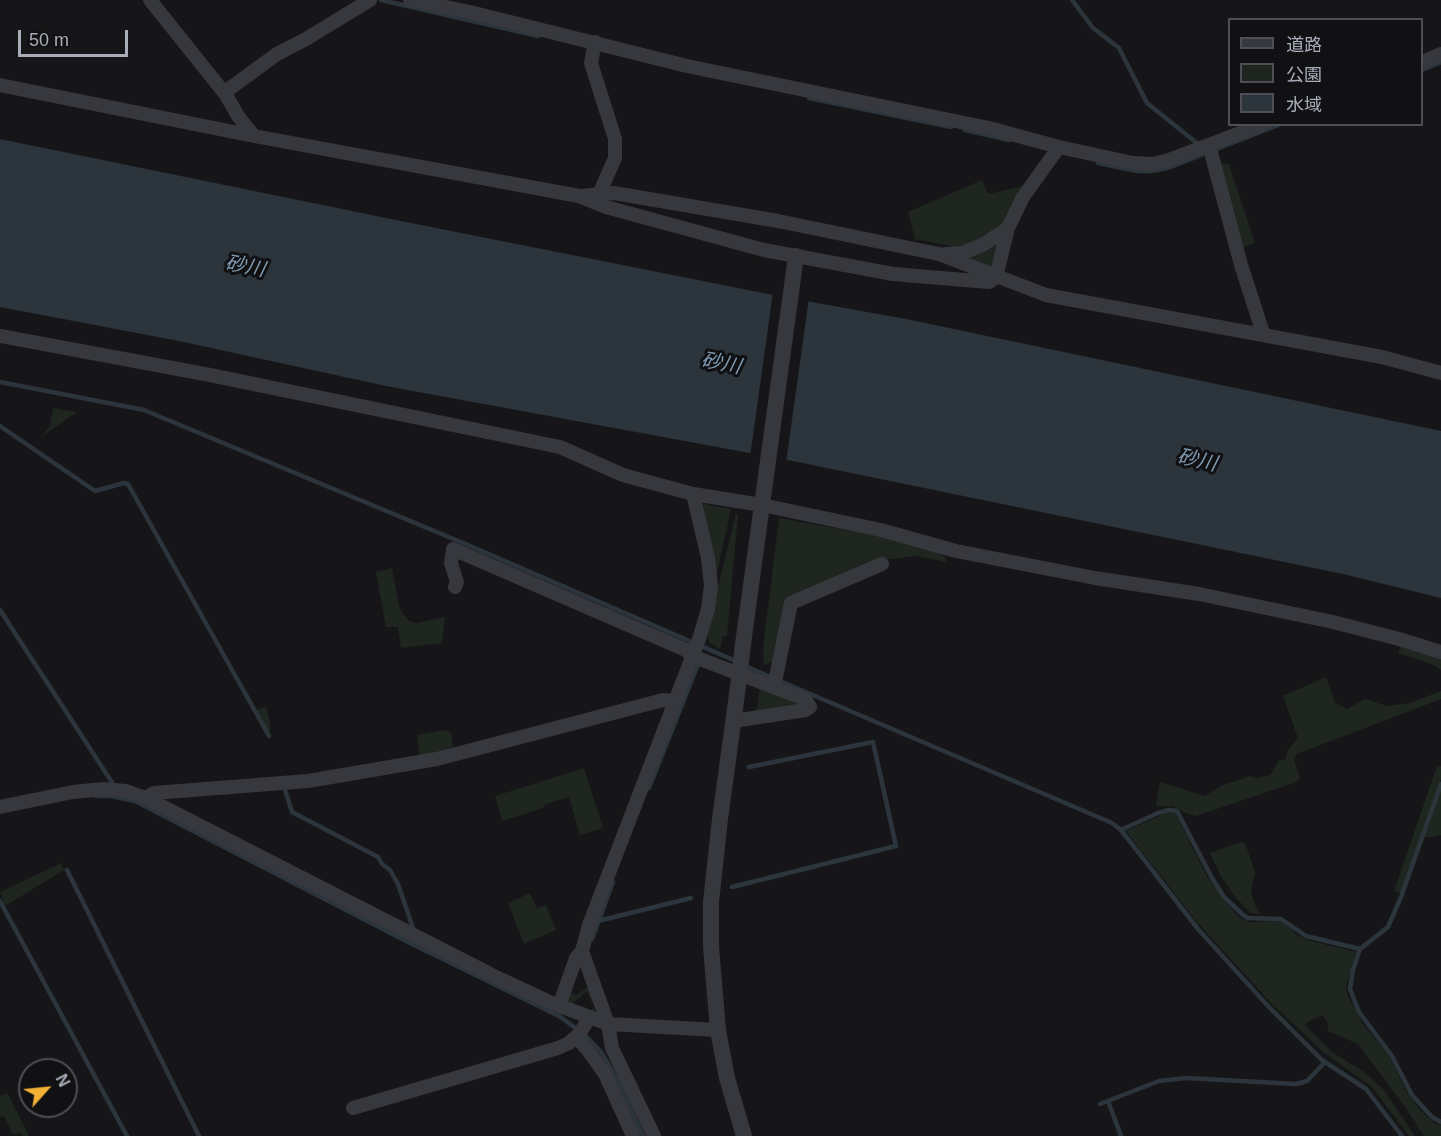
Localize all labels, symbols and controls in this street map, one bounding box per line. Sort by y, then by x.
scale bar [21,18,130,56]
legend [1228,18,1423,126]
text: 50 m [29,30,69,50]
text: 道路 [1286,35,1322,55]
text: 公園 [1286,65,1322,85]
text: 水域 [1286,95,1322,115]
water label: 砂川 [223,251,267,283]
water label: 砂川 [699,348,743,380]
water label: 砂川 [1175,445,1219,477]
north arrow [18,1058,78,1118]
text: N [53,1071,73,1090]

